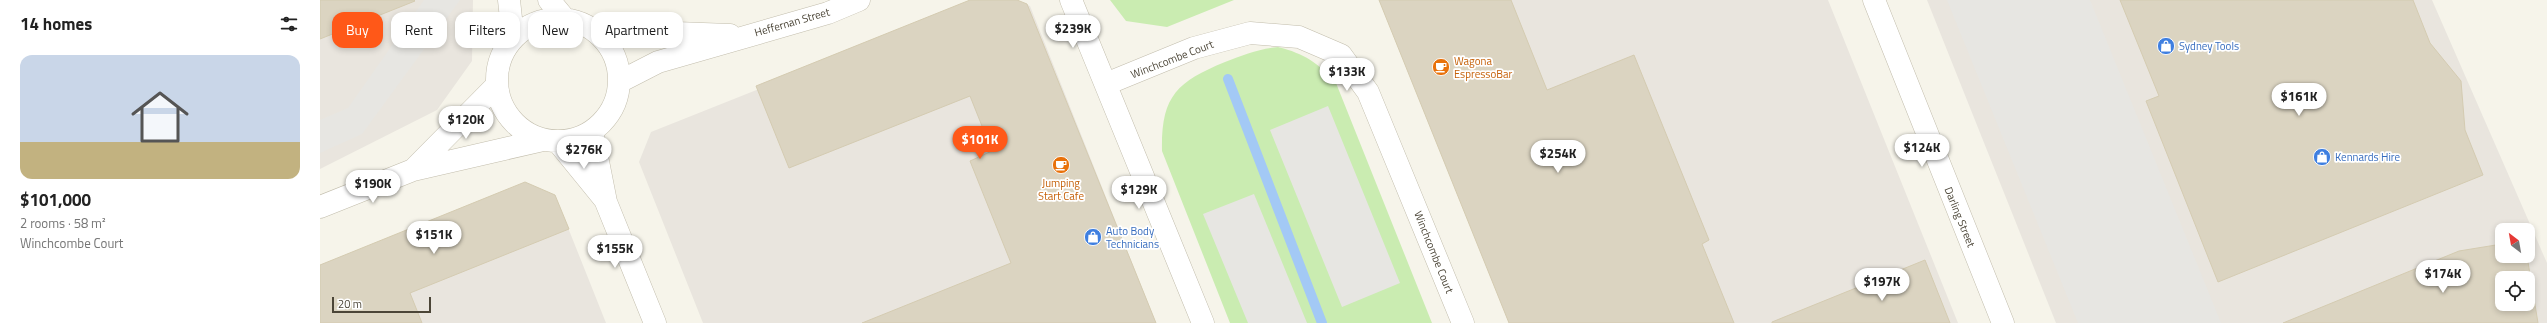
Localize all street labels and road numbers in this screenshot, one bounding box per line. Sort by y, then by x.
street label: Heffernan Street [753,4,832,40]
street label: Winchcombe Court [1128,36,1216,82]
street label: Darling Street [1941,184,1979,250]
street label: Winchcombe Court [1410,208,1458,296]

